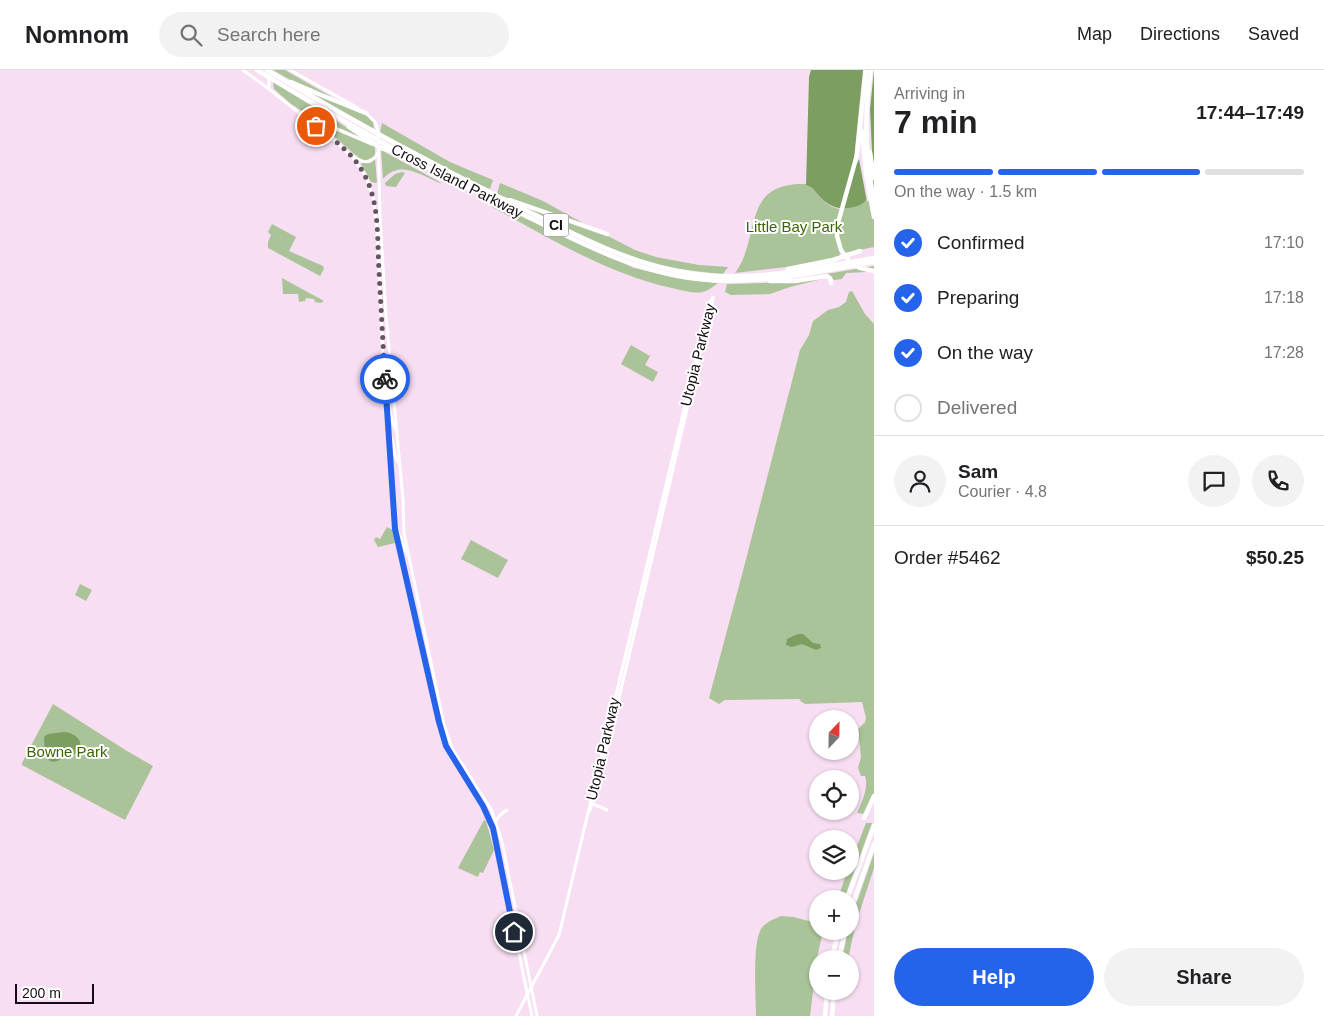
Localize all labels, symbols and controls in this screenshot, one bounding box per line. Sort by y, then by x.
search box [159,12,509,57]
text: Nomnom [25,21,129,48]
icon: search [177,21,205,49]
text: Search here [217,24,321,45]
text: Map [1077,24,1112,44]
text: Directions [1140,24,1220,44]
text: Saved [1248,24,1299,44]
text: Arriving in [894,85,965,102]
text: 17:44–17:49 [1196,102,1304,123]
text: 7 min [894,104,978,140]
pin [295,105,337,147]
icon: bag [302,112,330,140]
street label: Cross Island Parkway [389,140,526,221]
text: On the way · 1.5 km [894,183,1037,200]
road number: CI [544,214,568,236]
park label: Little Bay Park [746,218,843,235]
icon: check [894,229,922,257]
text: Confirmed [937,232,1025,253]
text: 17:10 [1264,234,1304,251]
icon: check [894,284,922,312]
text: Preparing [937,287,1019,308]
text: 17:18 [1264,289,1304,306]
street label: Utopia Parkway [677,301,719,408]
icon: check [894,339,922,367]
text: On the way [937,342,1033,363]
text: 17:28 [1264,344,1304,361]
courier [360,354,410,404]
icon: bike [371,365,399,393]
text: Delivered [937,397,1017,418]
button: person [894,455,946,507]
button: chat [1188,455,1240,507]
button: phone [1252,455,1304,507]
text: Sam [958,461,998,482]
text: Courier · 4.8 [958,483,1047,500]
text: Order #5462 [894,547,1001,568]
text: $50.25 [1246,547,1304,568]
street label: Utopia Parkway [582,695,623,802]
north arrow [809,710,859,760]
map controls [809,710,859,1000]
park label: Bowne Park [27,743,108,760]
button: locate [809,770,859,820]
button: layers [809,830,859,880]
button: + [809,890,859,940]
pin [493,911,535,953]
icon: home [500,918,528,946]
button: Help [894,948,1094,1006]
button: Share [1104,948,1304,1006]
button: − [809,950,859,1000]
scale bar [15,981,94,1004]
text: 200 m [22,985,61,1001]

